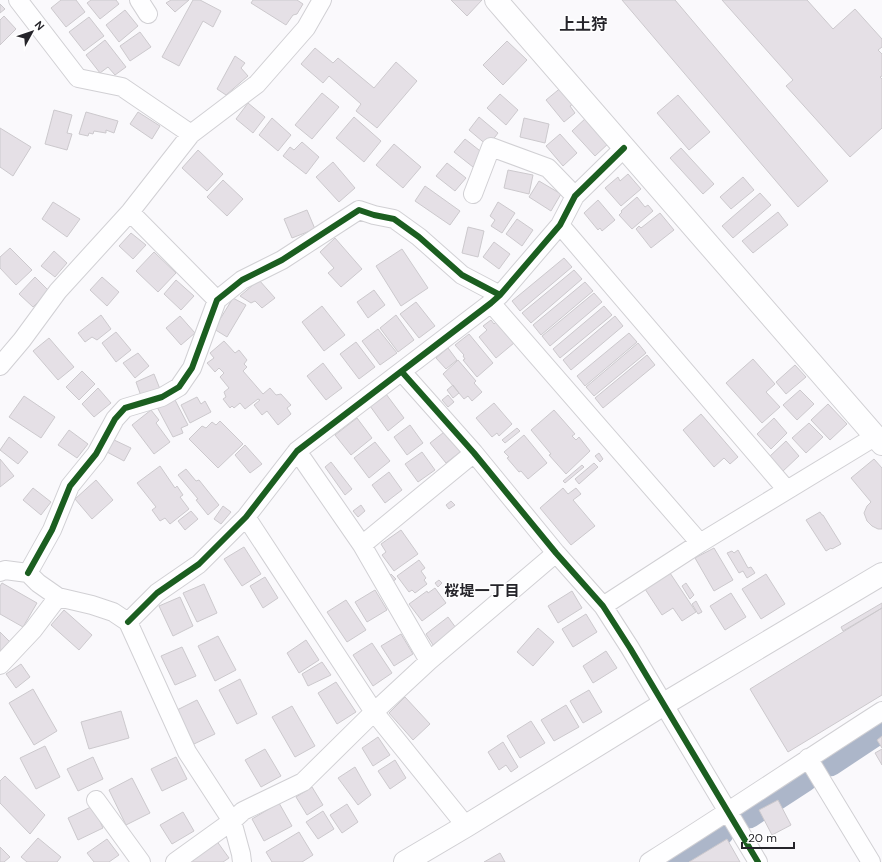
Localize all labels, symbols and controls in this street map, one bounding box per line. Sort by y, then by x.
north arrow [12,12,52,52]
district label: 上土狩 [559,14,607,35]
text: N [32,18,48,33]
district label: 桜堤一丁目 [444,581,520,601]
scale bar [742,824,794,850]
text: 20 m [748,830,777,846]

